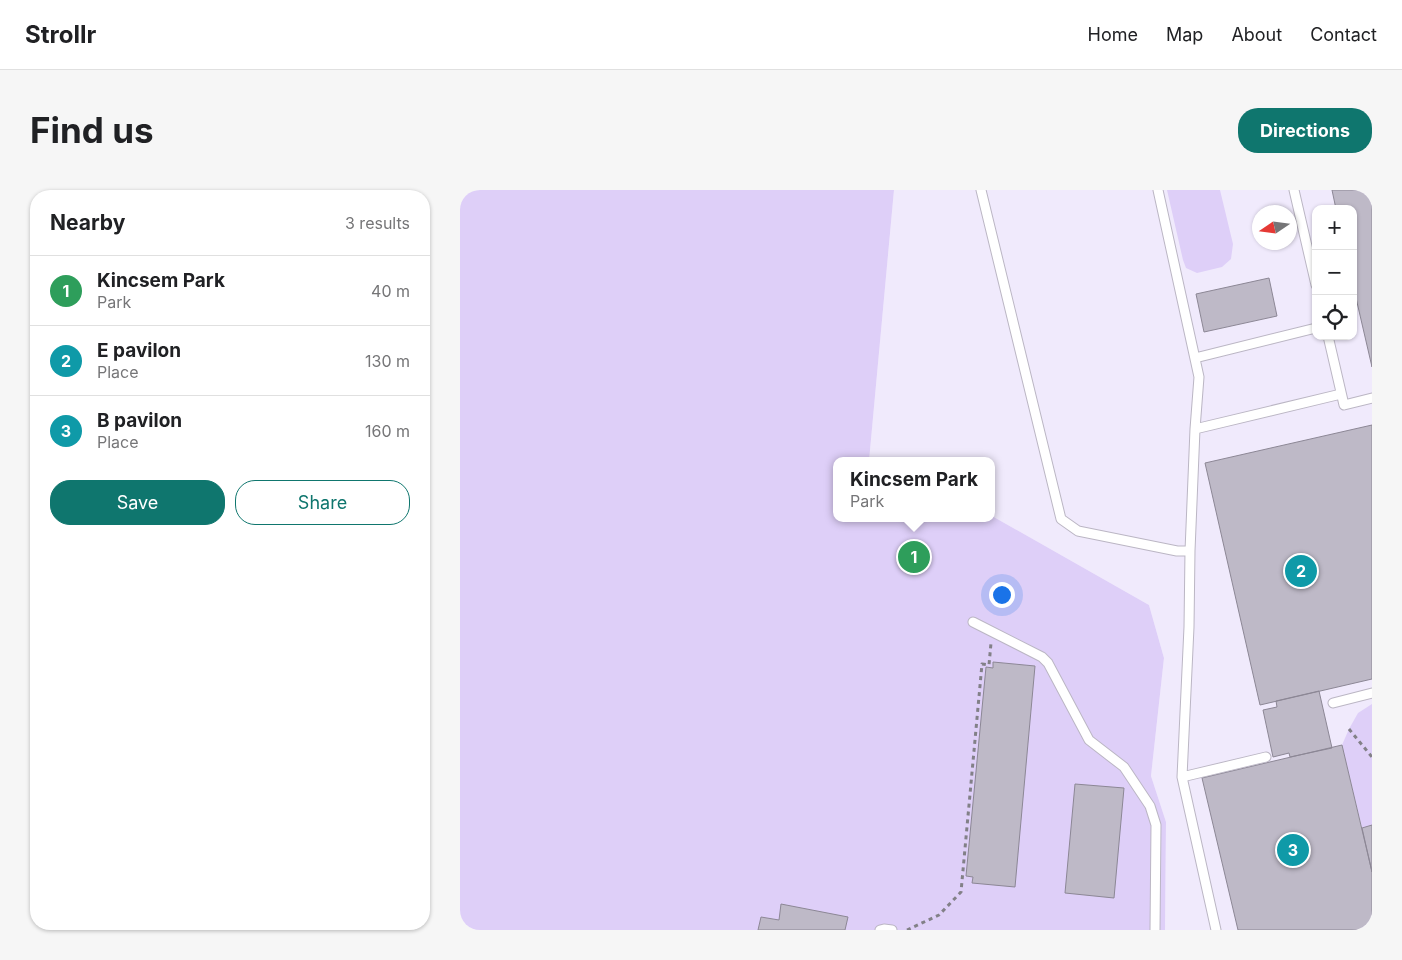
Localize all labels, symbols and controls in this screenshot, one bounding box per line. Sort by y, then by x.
text: Strollr [25,20,96,49]
text: Home [1088,24,1138,45]
text: Map [1166,24,1203,45]
text: About [1231,24,1282,45]
text: Contact [1310,24,1377,45]
button: Directions [1238,108,1372,153]
text: Find us [30,109,154,151]
north arrow [1252,205,1297,250]
map controls [1312,205,1357,340]
button: + [1312,205,1357,250]
text: Nearby [50,210,125,235]
text: 3 results [345,213,410,233]
button: − [1312,250,1357,295]
text: Kincsem Park [97,269,225,292]
text: 1 [63,281,69,301]
text: 40 m [371,281,410,301]
text: Park [97,292,131,312]
button: locate [1312,295,1357,340]
text: E pavilon [97,339,181,362]
text: 2 [61,351,71,371]
text: 130 m [365,351,410,371]
text: Place [97,362,139,382]
text: B pavilon [97,409,182,432]
text: 3 [61,421,71,441]
text: 160 m [365,421,410,441]
text: Place [97,432,139,452]
popup [833,457,995,522]
text: Kincsem Park [850,468,978,491]
button: Save [50,480,225,525]
button: Share [235,480,410,525]
text: Park [850,491,884,511]
pin: 1 [898,538,930,576]
pin: 2 [1285,552,1317,590]
your location [989,582,1015,608]
pin: 3 [1277,831,1309,869]

